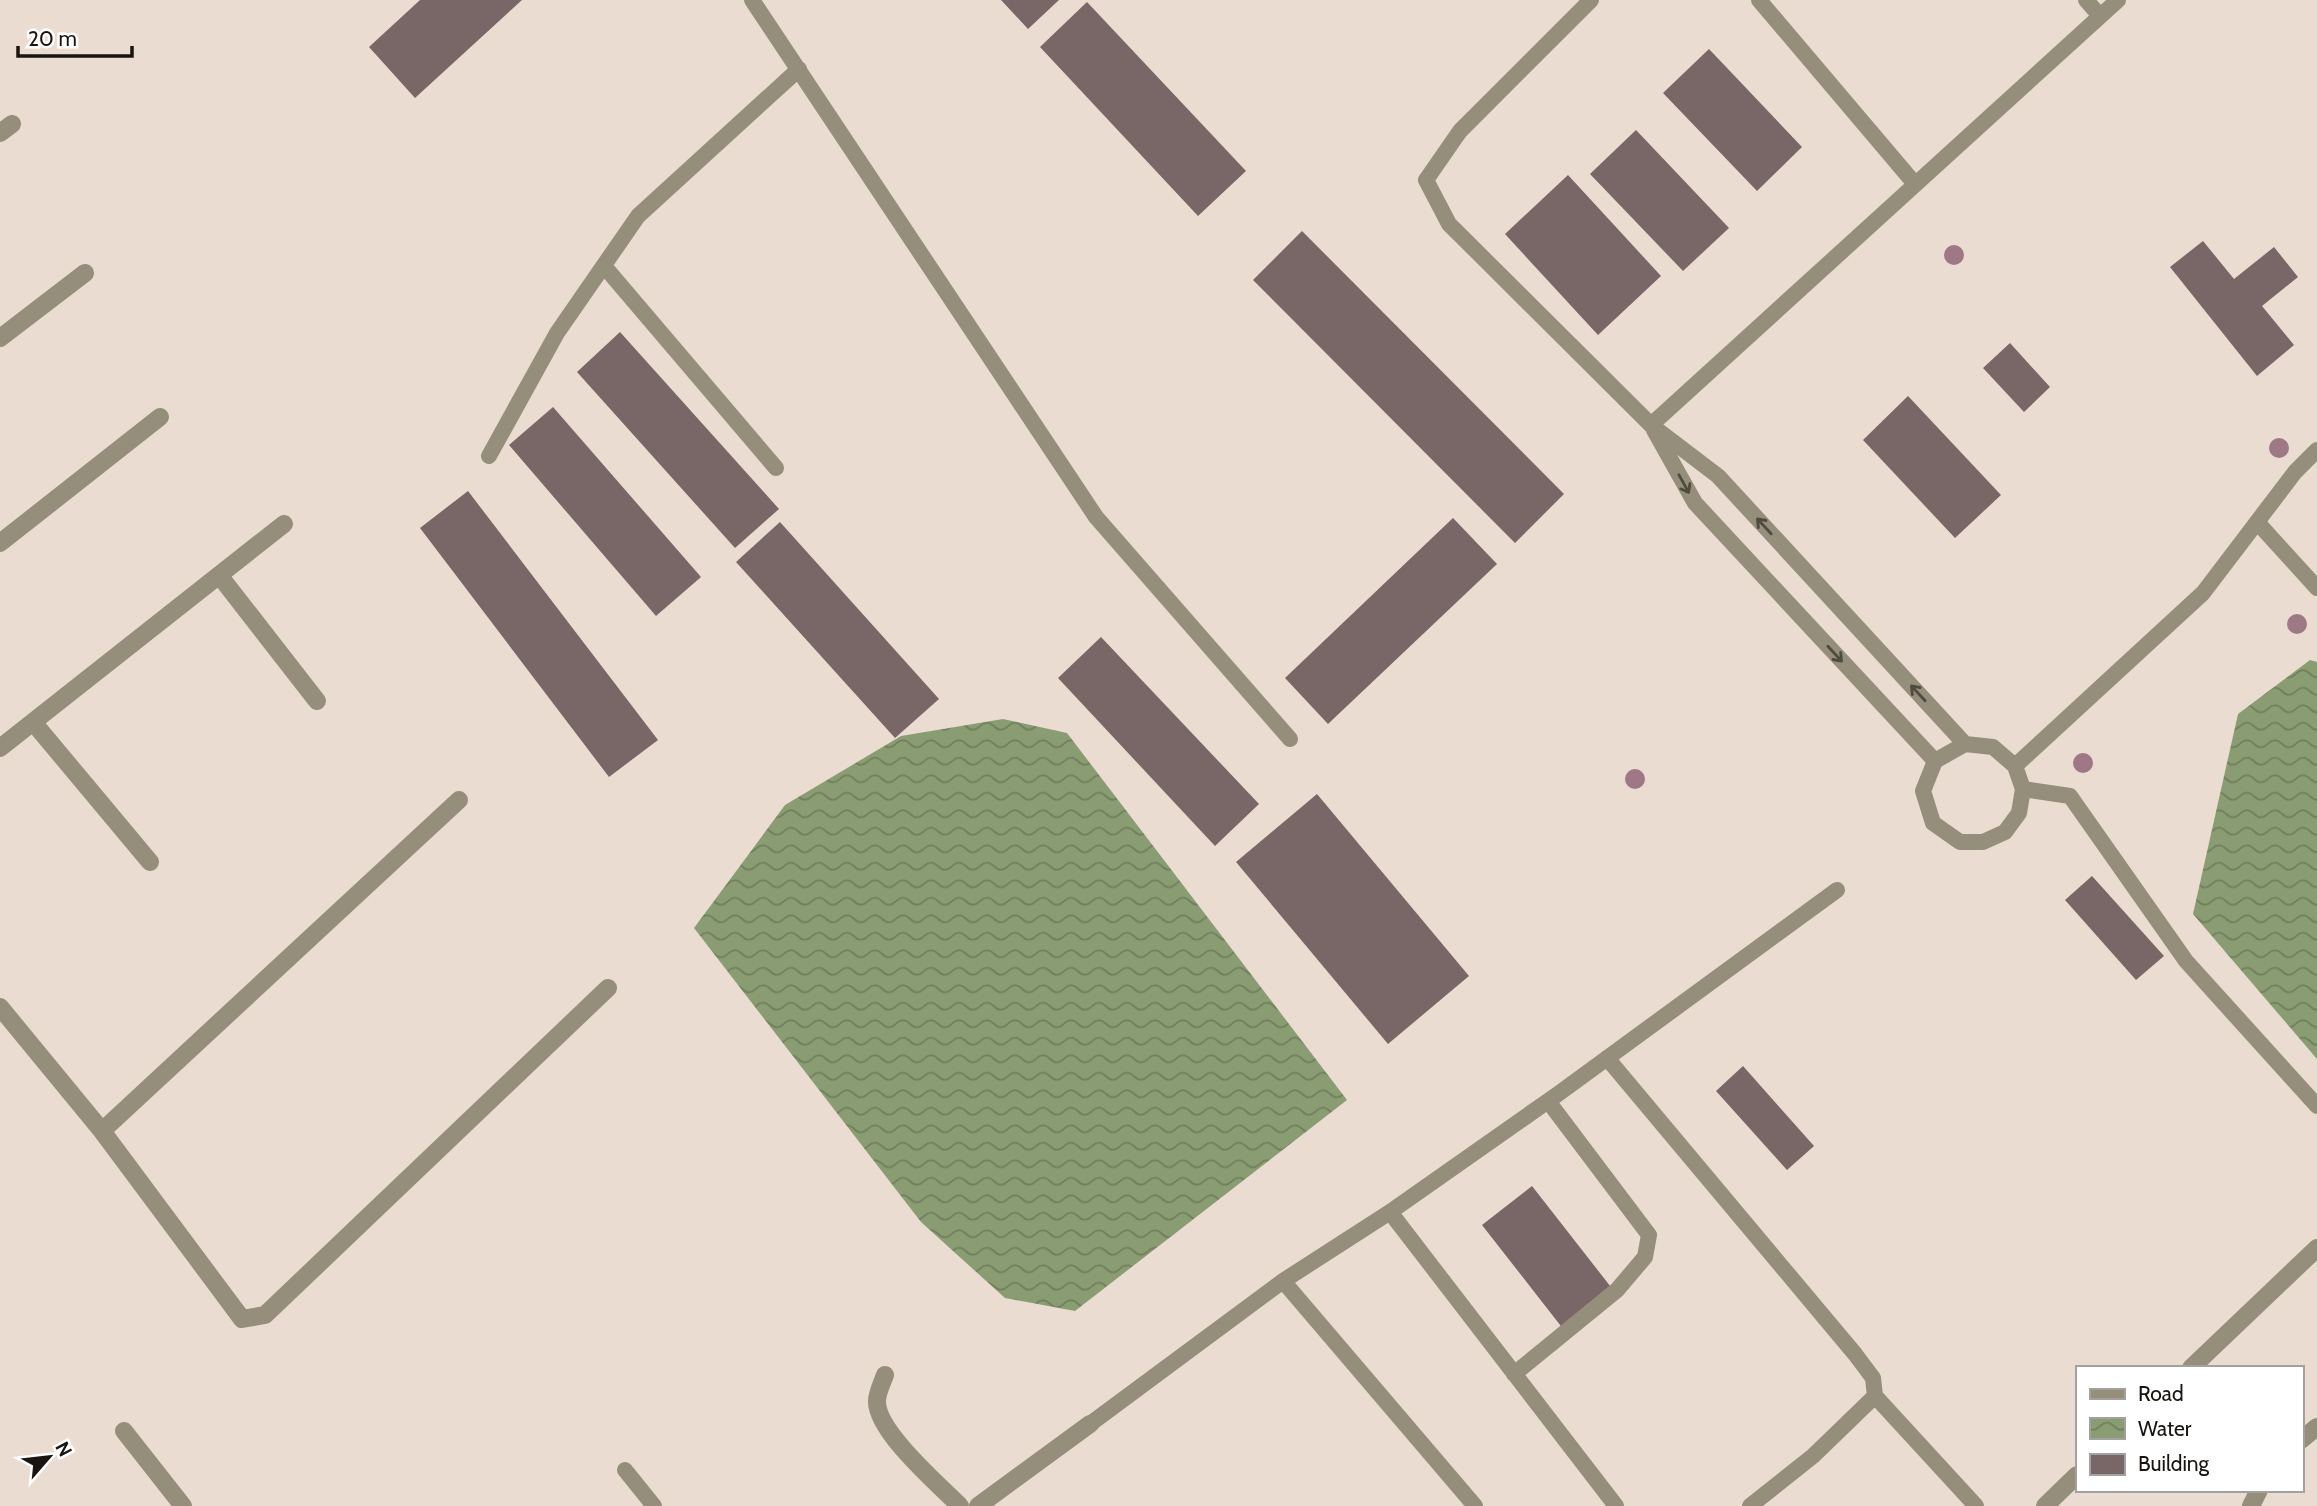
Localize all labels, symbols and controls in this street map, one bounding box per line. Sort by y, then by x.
scale bar [18,14,131,58]
text: 20 m [28,26,77,51]
one-way arrow [1677,474,1691,494]
one-way arrow [1756,517,1772,535]
one-way arrow [1827,645,1844,662]
one-way arrow [1910,685,1927,702]
legend [2076,1366,2303,1492]
text: Road [2138,1381,2184,1406]
text: Water [2138,1416,2192,1441]
north arrow [14,1422,84,1492]
text: N [50,1438,77,1461]
text: Building [2138,1451,2210,1476]

